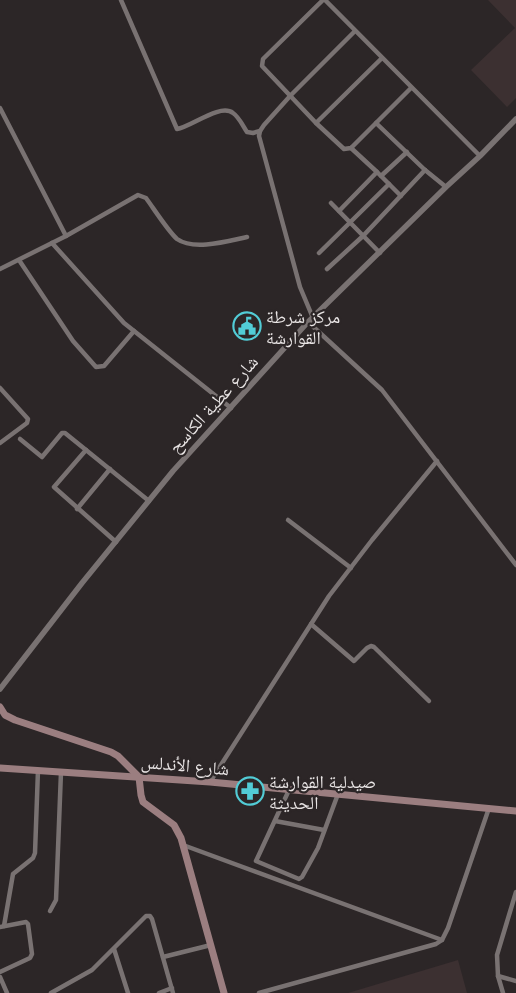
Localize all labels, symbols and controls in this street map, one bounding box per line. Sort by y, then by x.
place label: مركز شرطة القوارشة [266,305,340,349]
public building icon: مركز شرطة القوارشة [232,311,262,341]
street label: شارع عطية الكاسح [163,350,264,458]
street label: شارع الأندلس [140,750,230,780]
place label: صيدلية القوارشة الحديثة [269,770,376,814]
pharmacy icon: صيدلية القوارشة الحديثة [235,776,265,806]

